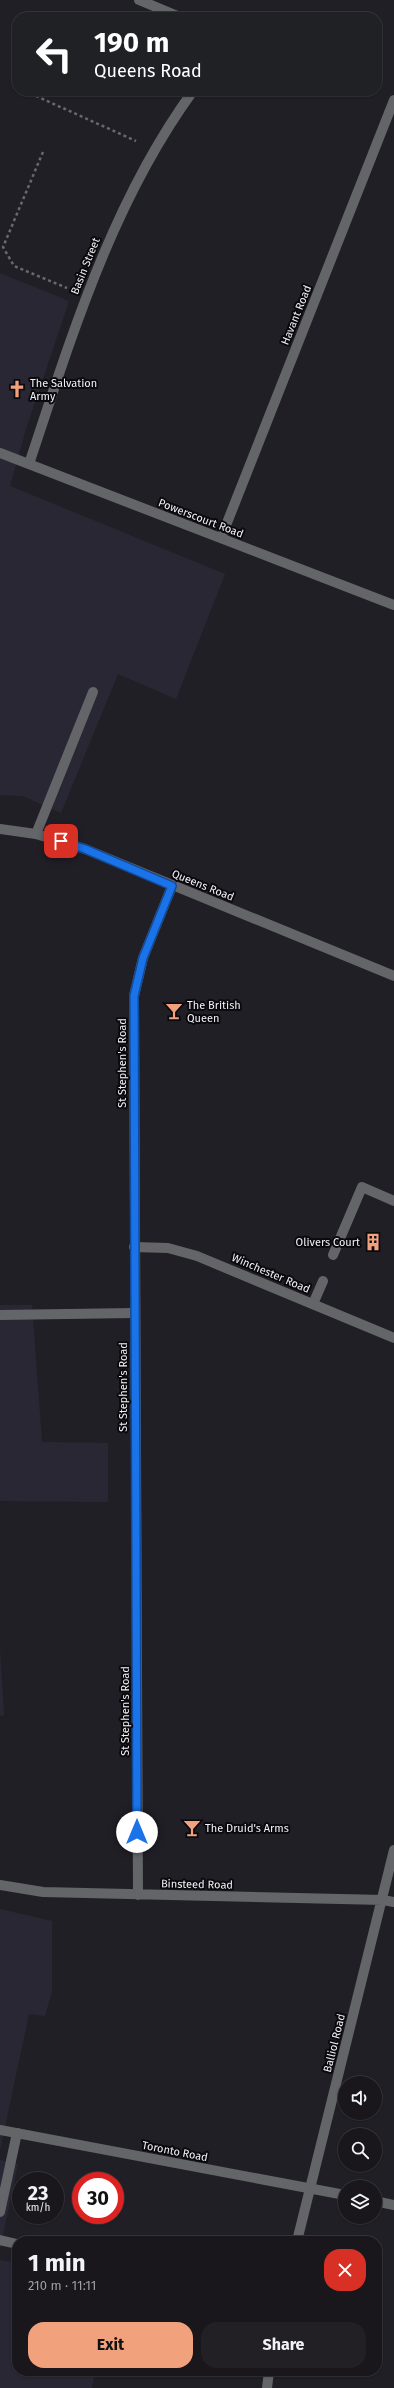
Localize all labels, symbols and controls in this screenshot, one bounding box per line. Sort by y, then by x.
text: 190 m [94,26,169,59]
icon: left [28,28,80,80]
text: Queens Road [94,60,202,82]
street label: Basin Street [68,236,103,296]
street label: Havant Road [279,283,314,347]
place label: The Salvation Army [30,377,97,403]
church icon: The Salvation Army [7,379,27,399]
street label: Powerscourt Road [157,496,245,541]
pin [44,824,78,858]
icon: arrive [50,830,72,852]
street label: Queens Road [170,867,236,904]
place label: The British Queen [187,999,241,1025]
bar icon: The British Queen [164,1001,184,1021]
street label: St Stephen's Road [116,1018,129,1108]
building icon: Olivers Court [363,1232,383,1252]
place label: Olivers Court [296,1236,360,1249]
street label: Winchester Road [230,1251,312,1296]
street label: St Stephen's Road [117,1342,130,1432]
street label: St Stephen's Road [119,1666,132,1756]
position arrow [116,1811,158,1853]
bar icon: The Druid's Arms [182,1818,202,1838]
place label: The Druid's Arms [205,1822,289,1835]
street label: Binsteed Road [161,1877,233,1892]
street label: Balliol Road [321,2012,348,2074]
map controls [338,2076,382,2224]
button: sound [338,2076,382,2120]
button: search [338,2128,382,2172]
street label: Toronto Road [141,2139,209,2164]
speed limit sign: 30 [72,2172,124,2224]
button: layers [338,2180,382,2224]
text: 23 [28,2181,48,2205]
text: km/h [26,2202,50,2214]
text: 1 min [28,2249,86,2277]
button: close [324,2249,366,2291]
text: 210 m · 11:11 [28,2278,96,2293]
button: Exit [28,2322,193,2368]
button: Share [201,2322,366,2368]

